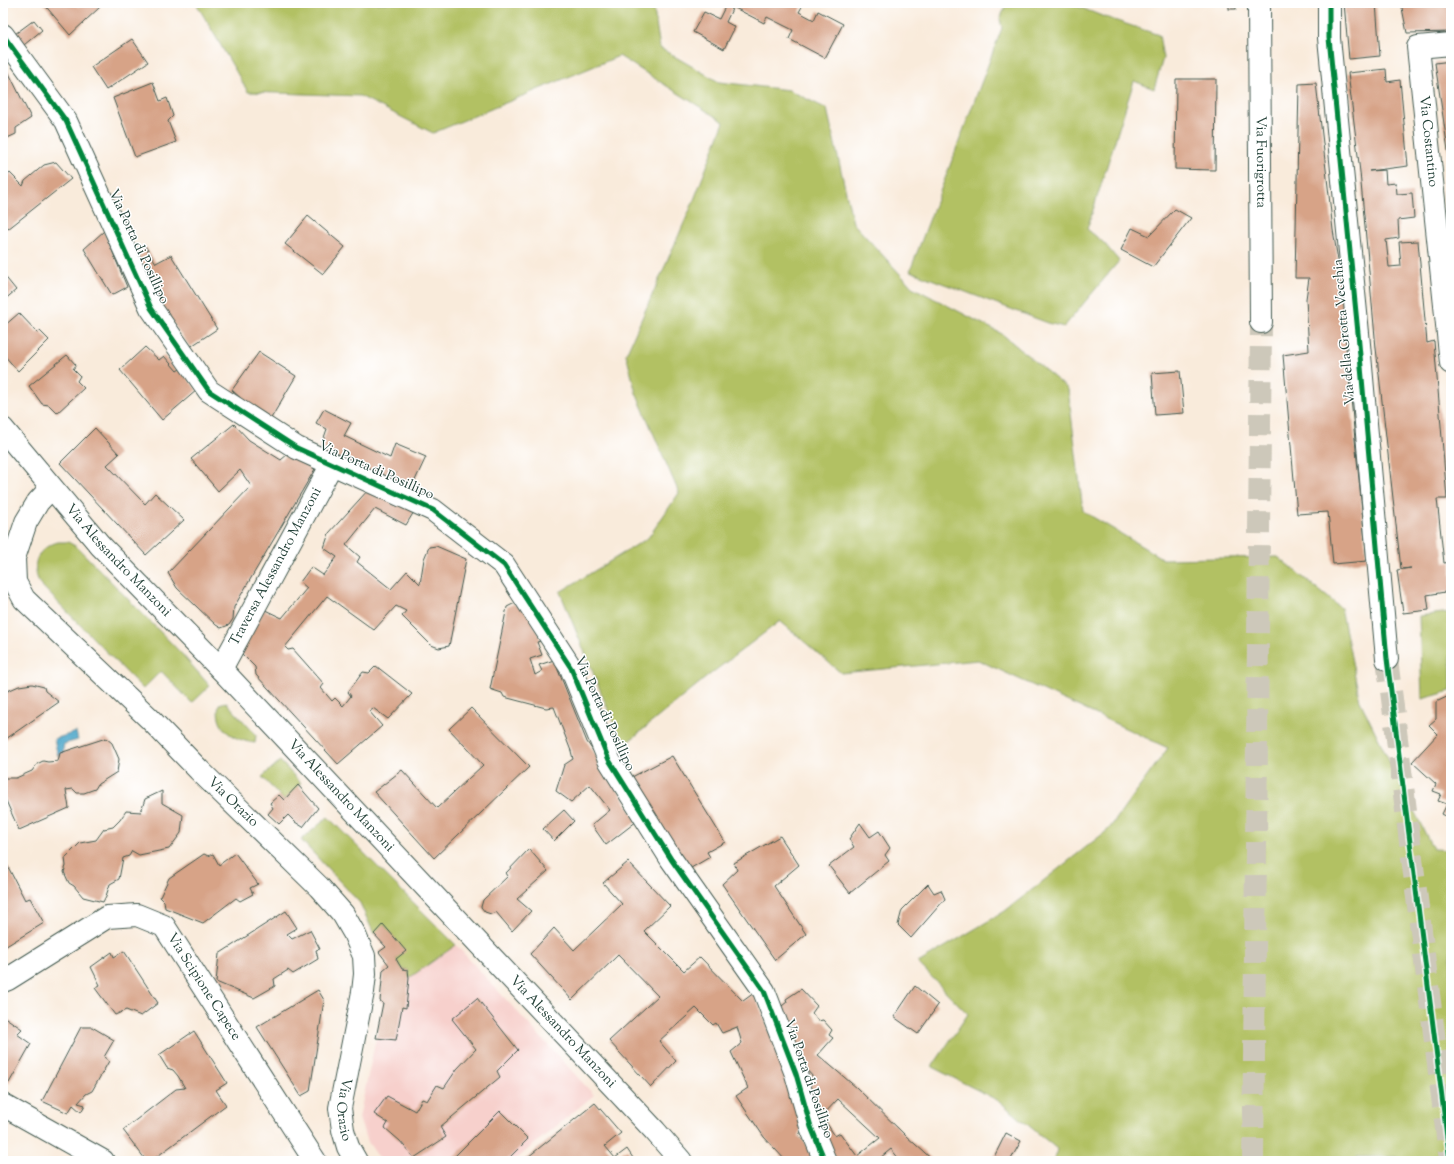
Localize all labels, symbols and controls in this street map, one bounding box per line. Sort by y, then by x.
street label: Via Costantino [1413,95,1443,188]
street label: Via Fuorigrotta [1250,116,1270,209]
street label: Via Porta di Posillipo [103,186,174,308]
street label: Via della Grotta Vecchia [1329,258,1361,406]
street label: Via Porta di Posillipo [315,436,437,506]
street label: Traversa Alessandro Manzoni [225,484,327,650]
street label: Via Alessandro Manzoni [60,500,175,622]
street label: Via Porta di Posillipo [569,653,640,775]
street label: Via Alessandro Manzoni [283,736,398,857]
street label: Via Orazio [202,773,263,832]
street label: Via Scipione Capece [161,929,245,1045]
street label: Via Alessandro Manzoni [504,972,620,1093]
street label: Via Porta di Posillipo [778,1017,838,1142]
street label: Via Orazio [329,1076,356,1144]

